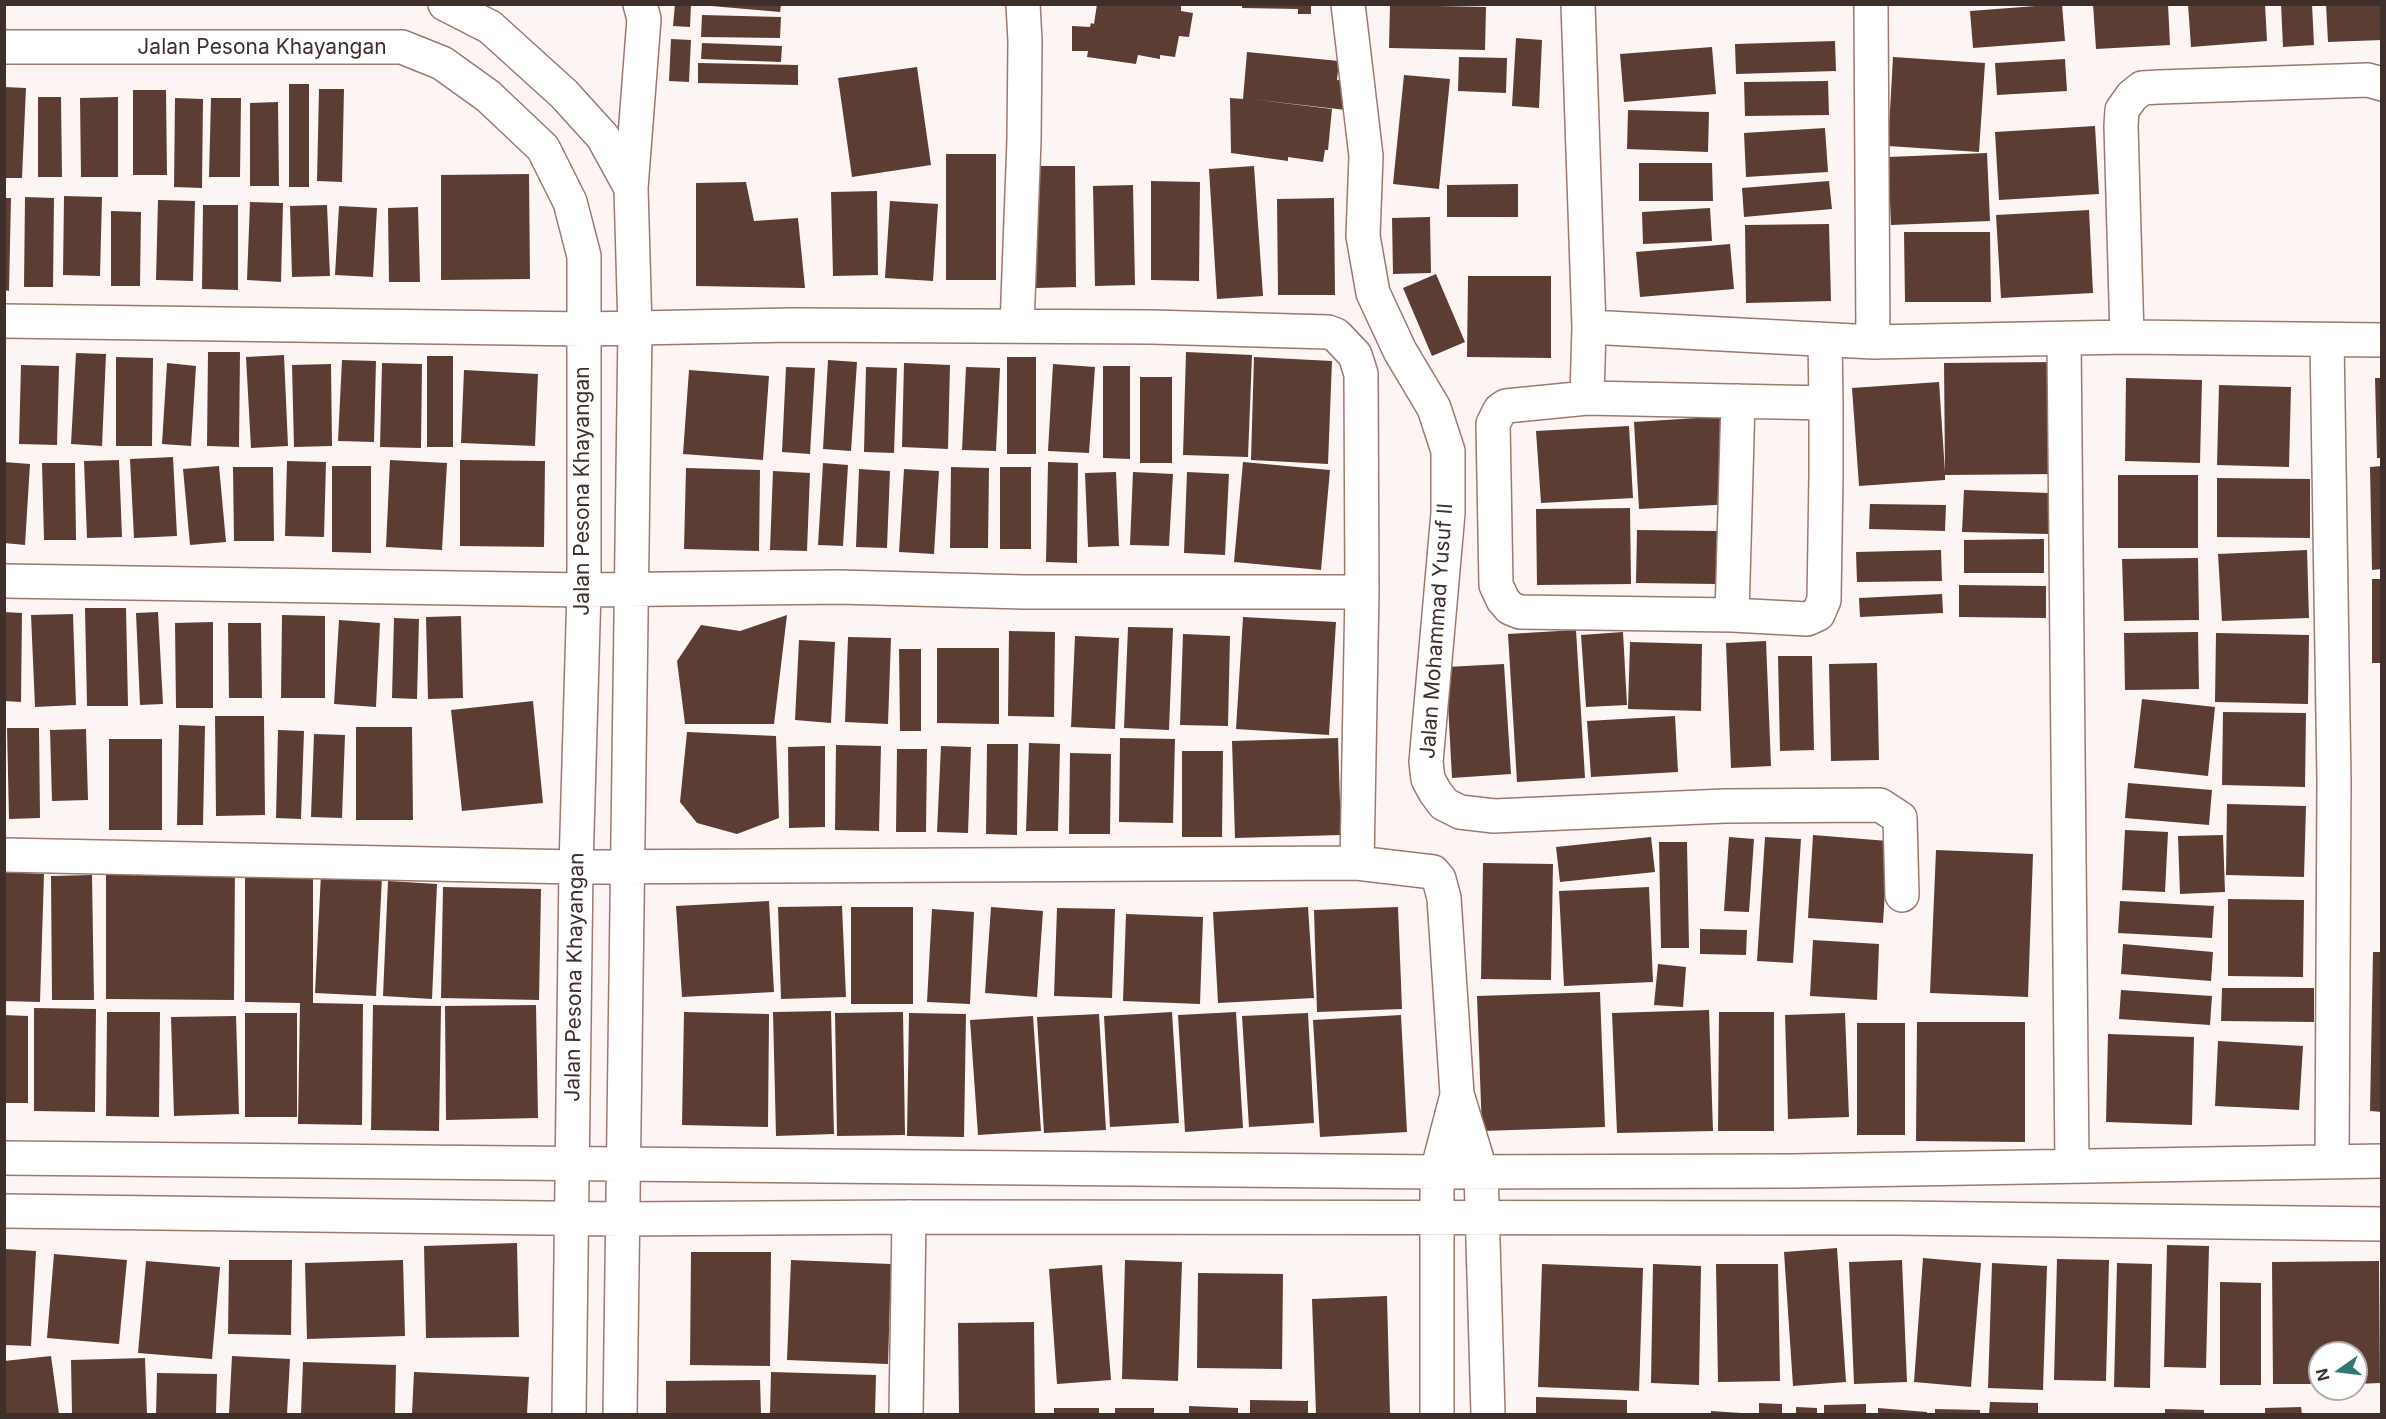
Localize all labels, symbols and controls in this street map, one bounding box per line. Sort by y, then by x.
street label: Jalan Pesona Khayangan [137,35,387,61]
street label: Jalan Pesona Khayangan [570,366,596,616]
street label: Jalan Mohammad Yusuf II [1415,502,1459,760]
street label: Jalan Pesona Khayangan [560,852,590,1102]
north arrow [2308,1341,2368,1401]
text: N [2311,1367,2334,1383]

